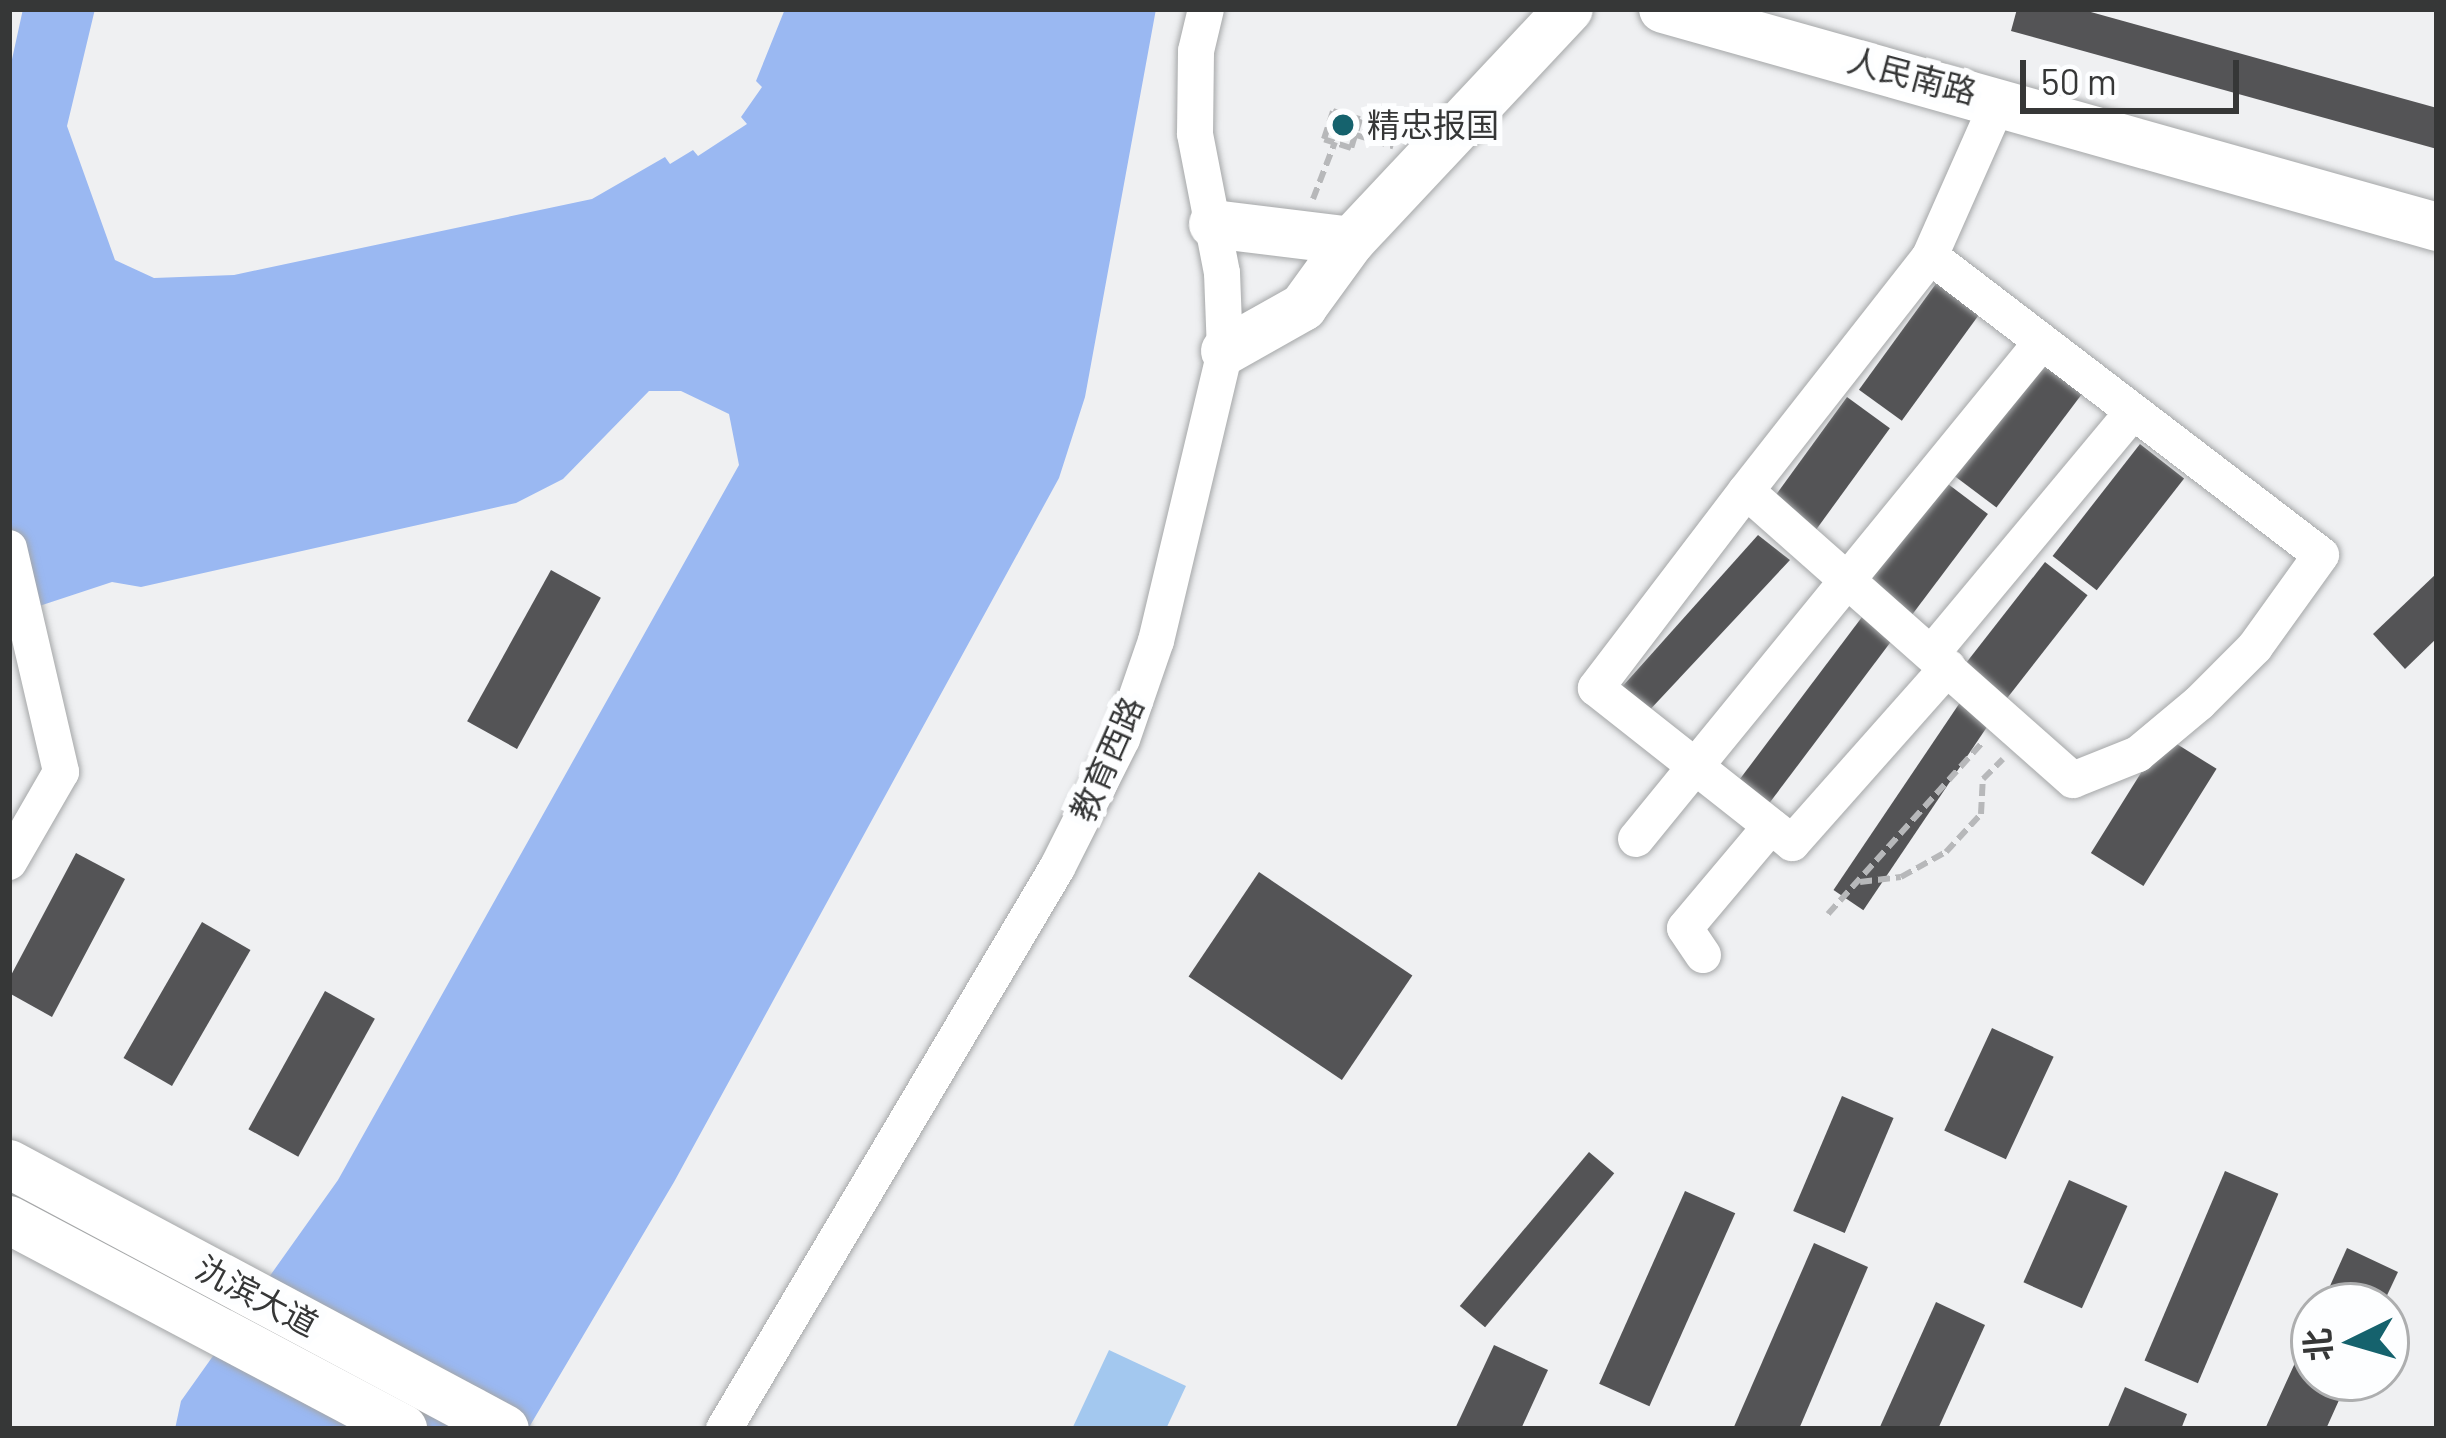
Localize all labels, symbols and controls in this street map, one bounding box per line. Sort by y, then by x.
scale bar [2026,36,2245,110]
street label: 人民南路 [1843,40,1981,112]
text: 50 m [2041,59,2117,102]
place label: 精忠报国 [1367,105,1499,145]
marker: 精忠报国 [1330,112,1356,138]
street label: 教育西路 [1062,691,1152,827]
street label: 氿滨大道 [189,1248,325,1344]
north arrow [2290,1282,2410,1402]
text: 北 [2296,1327,2338,1363]

